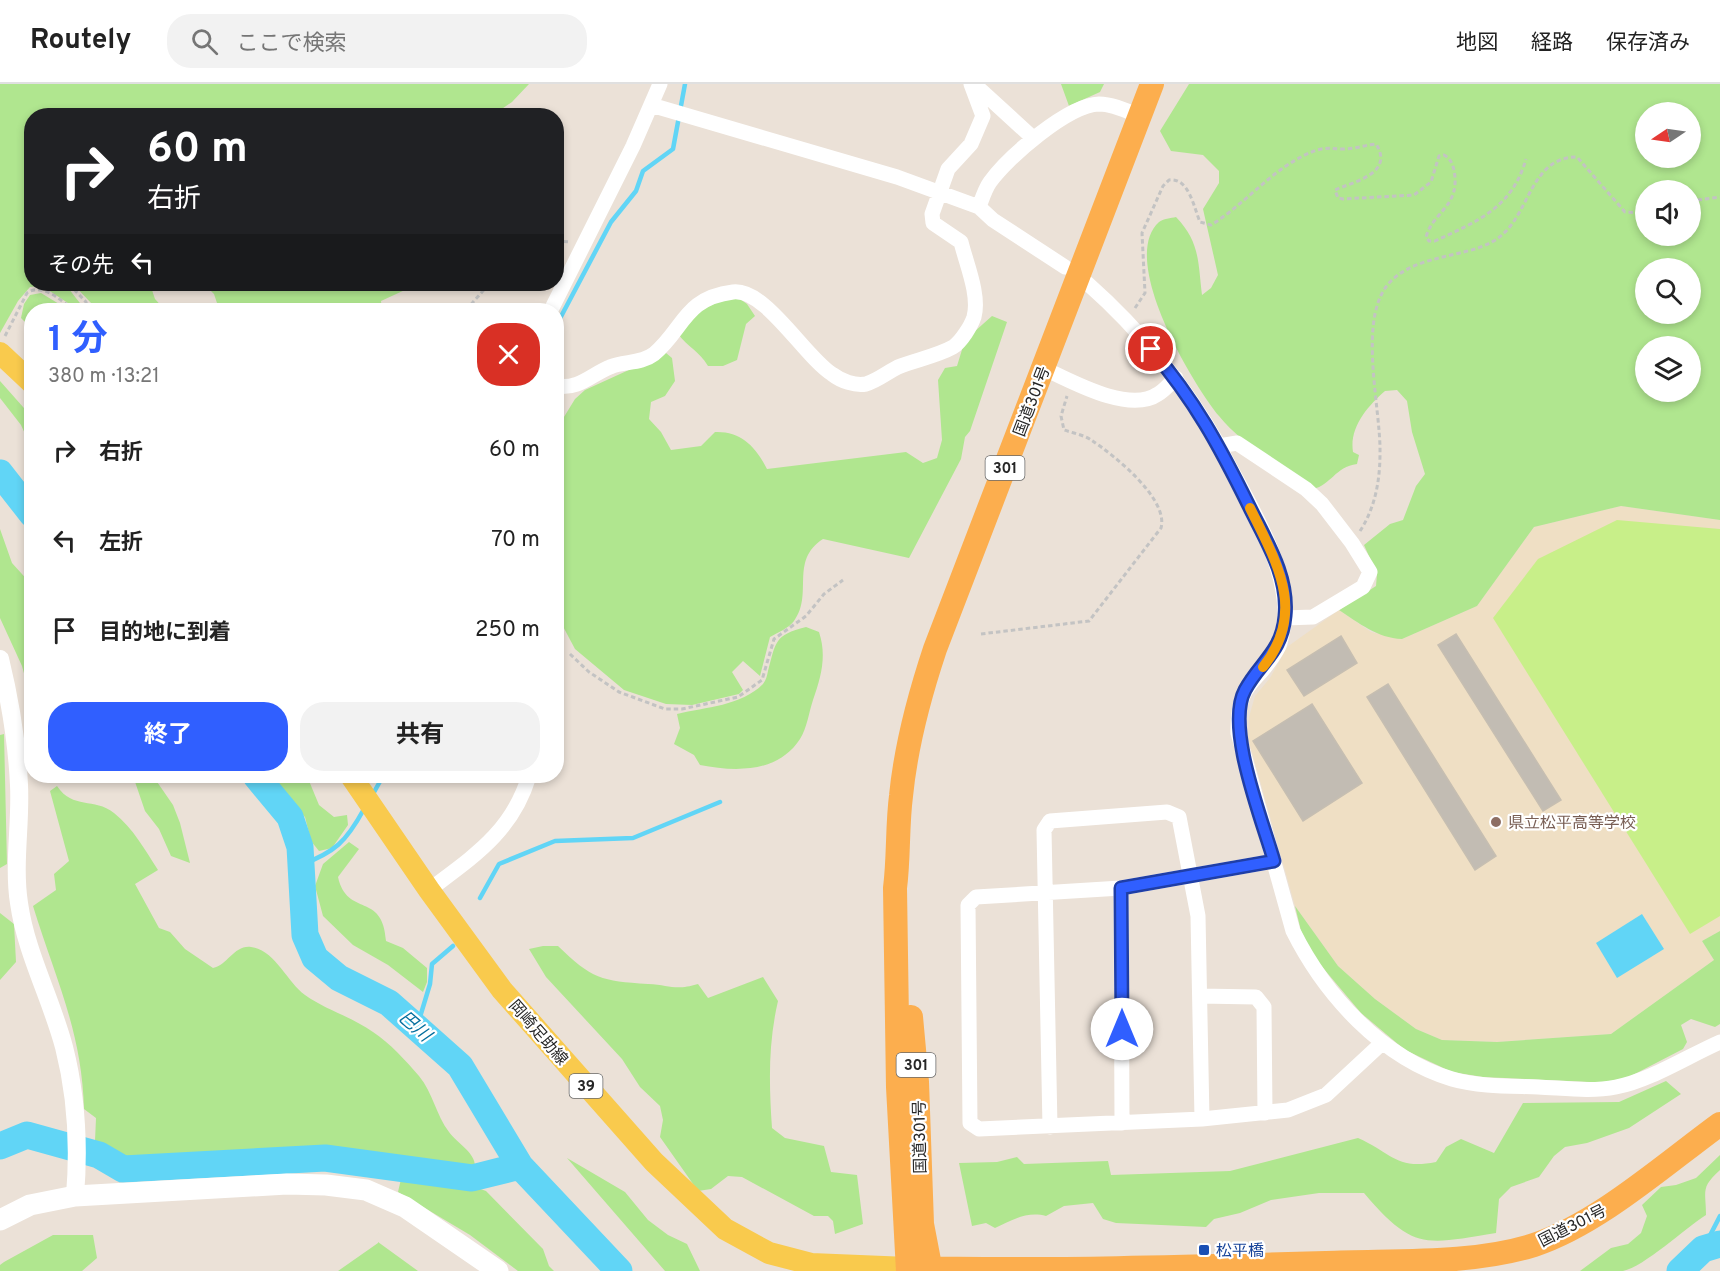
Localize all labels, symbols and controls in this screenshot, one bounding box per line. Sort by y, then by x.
search box [167,14,587,68]
text: Routely [30,23,131,59]
icon: search [188,25,221,58]
text: 地図 [1456,30,1498,57]
text: 経路 [1531,30,1573,57]
text: 保存済み [1606,30,1690,57]
text: ここで検索 [236,31,346,58]
north arrow [1635,102,1701,168]
map controls [1635,102,1701,402]
text: 60 m [147,124,248,177]
icon: right [48,132,126,210]
button: sound [1635,180,1701,246]
text: 右折 [147,183,201,217]
icon: left [126,246,159,279]
text: その先 [48,253,114,280]
button: search [1635,258,1701,324]
text: 1 分 [48,318,107,364]
button: close [477,323,540,386]
pin [1125,323,1176,374]
icon: arrive [1134,332,1167,365]
button: layers [1635,336,1701,402]
text: 380 m · 13:21 [48,364,160,390]
street label: 国道301号 [1010,364,1055,440]
icon: right [48,434,81,467]
text: 60 m [489,437,540,464]
text: 右折 [99,440,143,467]
road number: 301 [986,456,1024,480]
icon: left [48,524,81,557]
text: 70 m [491,527,540,554]
text: 左折 [99,530,143,557]
icon: arrive [48,614,81,647]
text: 250 m [475,617,540,644]
text: 目的地に到着 [99,620,231,647]
button: 終了 [48,702,288,771]
button: 共有 [300,702,540,771]
place label: 県立松平高等学校 [1508,814,1636,834]
marker: 県立松平高等学校 [1489,815,1503,829]
street label: 岡崎足助線 [504,997,571,1070]
position arrow [1090,997,1154,1061]
water label: 巴川 [393,1007,437,1049]
road number: 301 [896,1053,936,1077]
road number: 39 [570,1074,602,1098]
street label: 国道301号 [910,1100,932,1174]
street label: 国道301号 [1536,1201,1610,1252]
place label: 松平橋 [1216,1242,1264,1262]
marker: 松平橋 [1197,1243,1211,1257]

